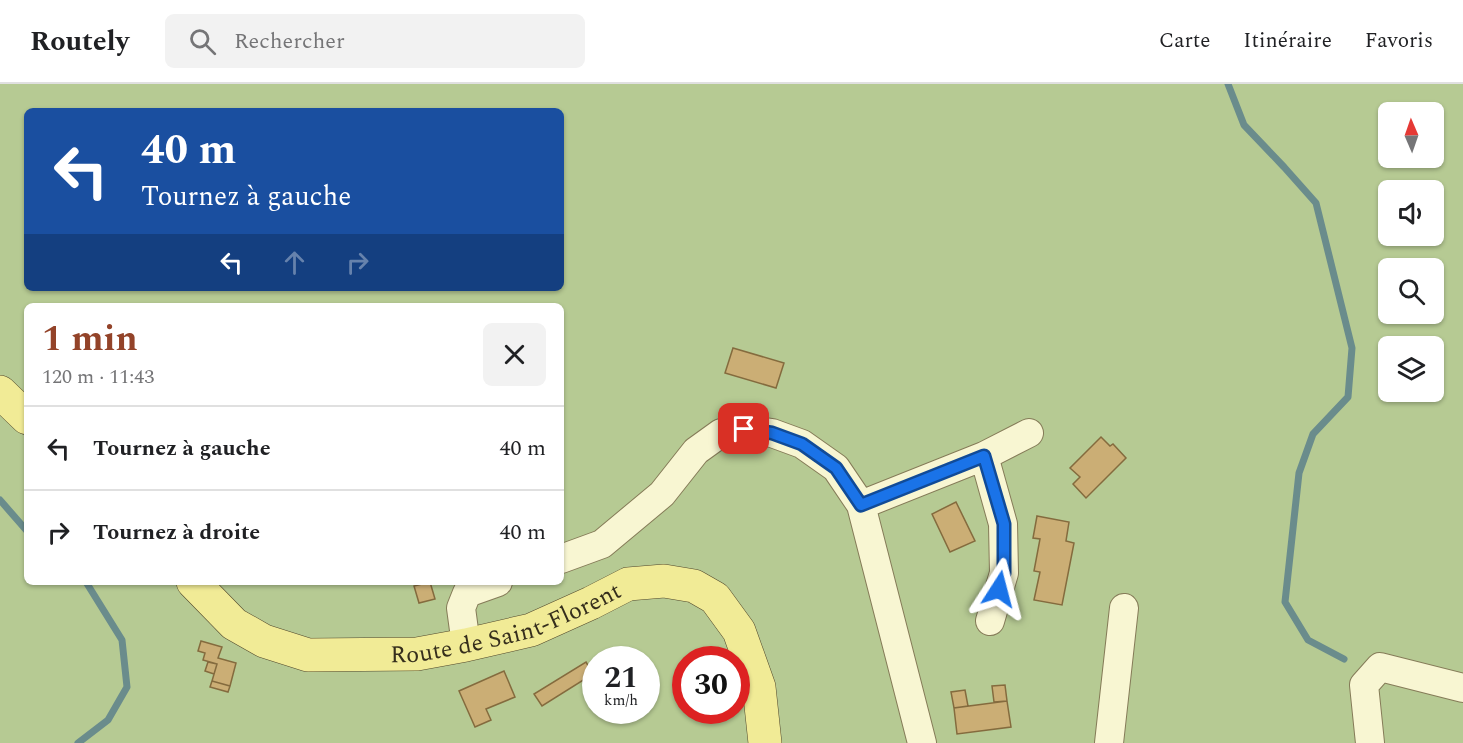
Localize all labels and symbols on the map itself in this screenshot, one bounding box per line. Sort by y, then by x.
north arrow [1378,102,1444,168]
pin [718,403,769,454]
position arrow [967,557,1031,621]
street label: Route de Saint-Florent [390,573,628,673]
speed limit sign: 30 [672,646,750,724]

